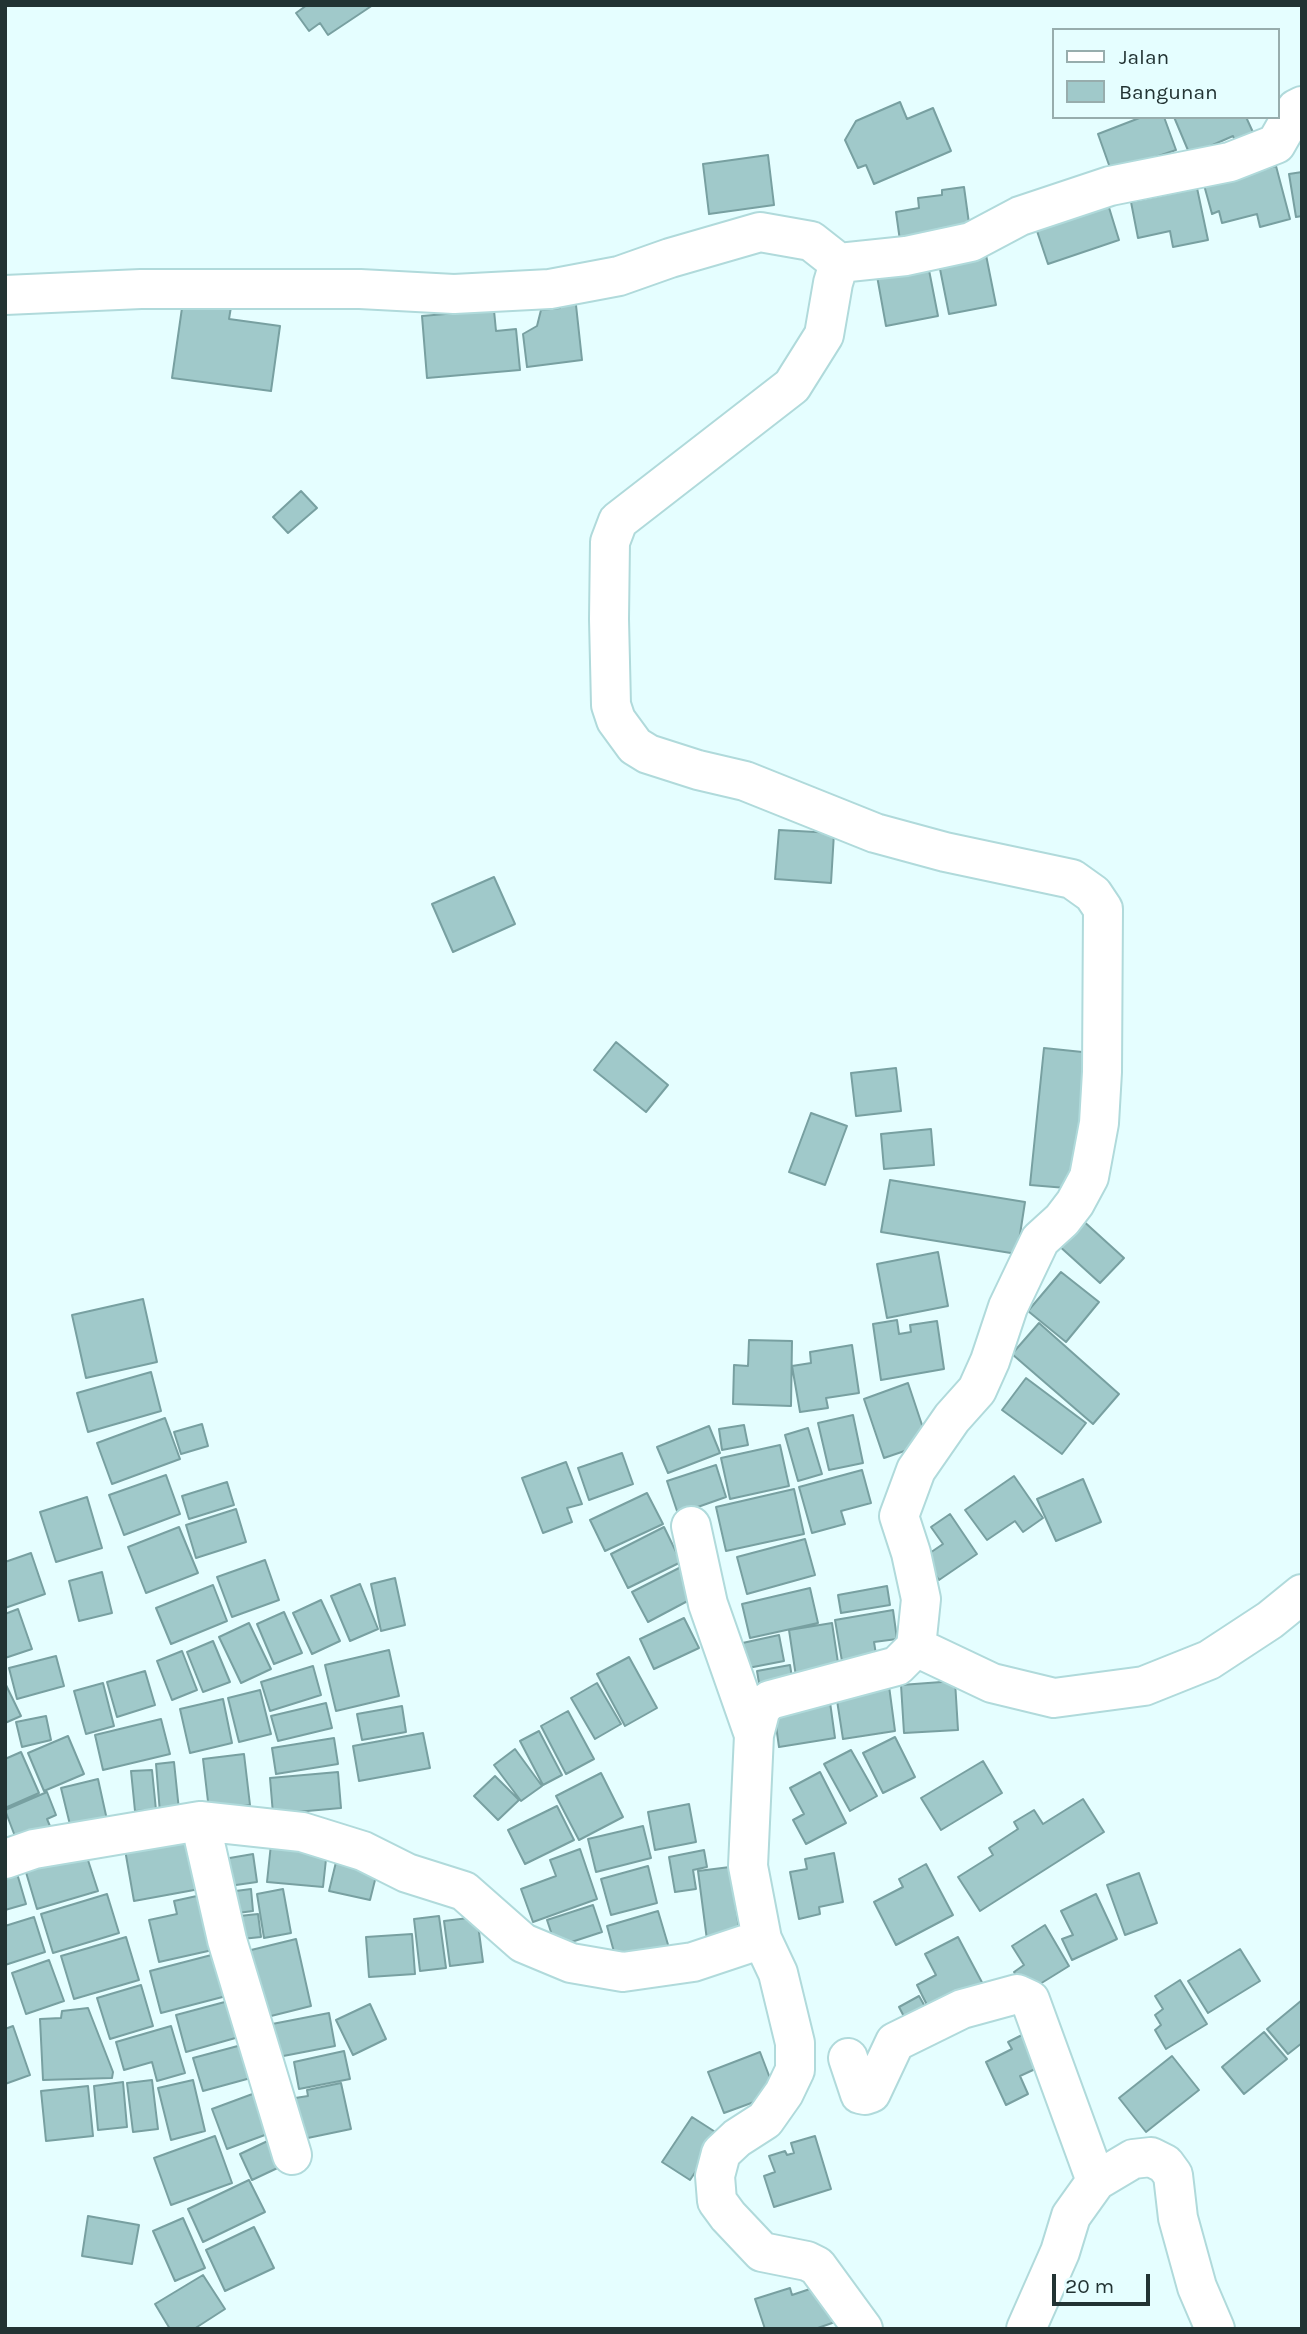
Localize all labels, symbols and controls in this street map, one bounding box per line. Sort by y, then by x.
legend [1052,28,1279,119]
text: Jalan [1119,45,1169,69]
text: Bangunan [1119,80,1218,104]
scale bar [1055,2260,1153,2304]
text: 20 m [1065,2274,1114,2298]

